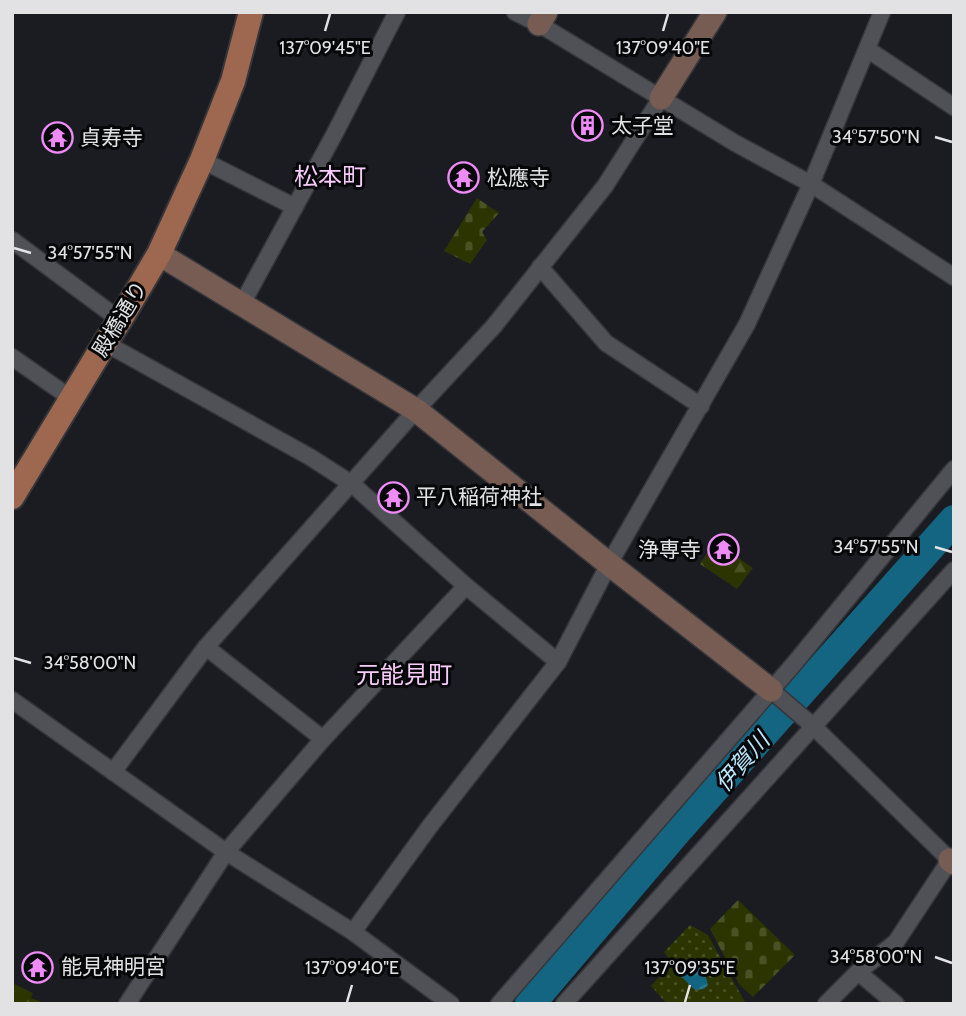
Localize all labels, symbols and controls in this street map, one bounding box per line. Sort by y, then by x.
text: 137°09'45"E [279,37,371,59]
text: 137°09'40"E [616,37,710,59]
building icon: 太子堂 [571,109,605,143]
place label: 太子堂 [611,113,674,138]
temple icon: 貞寿寺 [40,121,74,155]
place label: 貞寿寺 [80,125,143,150]
text: 34°57'50"N [832,126,920,148]
temple icon: 松應寺 [447,161,481,195]
district label: 松本町 [294,162,366,191]
place label: 松應寺 [487,165,550,190]
text: 34°57'55"N [47,242,133,264]
street label: 殿橋通り [87,276,152,361]
temple icon: 平八稲荷神社 [376,480,410,514]
place label: 平八稲荷神社 [416,484,542,509]
temple icon: 浄専寺 [707,533,741,567]
text: 34°57'55"N [833,536,919,558]
place label: 浄専寺 [638,537,701,562]
text: 34°58'00"N [44,652,136,674]
district label: 元能見町 [356,660,452,689]
water label: 伊賀川 [709,725,777,797]
text: 34°58'00"N [830,946,922,968]
temple icon: 能見神明宮 [21,950,55,984]
place label: 能見神明宮 [61,954,166,979]
text: 137°09'40"E [305,957,399,979]
text: 137°09'35"E [644,957,736,979]

